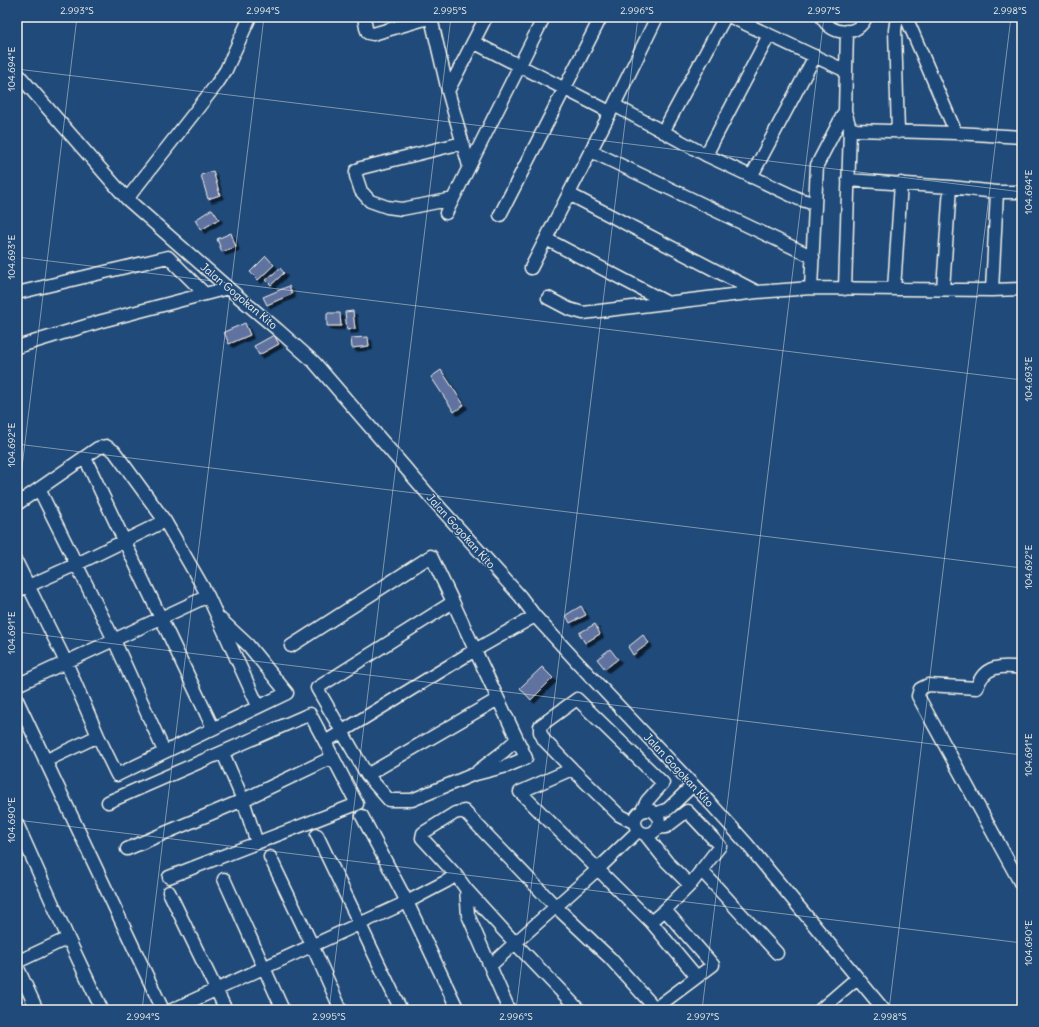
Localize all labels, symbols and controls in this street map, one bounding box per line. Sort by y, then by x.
text: 2.993°S [60,4,94,17]
text: 2.994°S [246,4,280,17]
text: 2.995°S [433,4,467,17]
text: 2.996°S [620,4,654,17]
text: 2.997°S [808,4,841,17]
text: 2.998°S [993,4,1027,17]
text: 104.694°E [5,46,18,91]
text: 104.694°E [1022,169,1035,214]
text: 104.693°E [5,234,18,279]
street label: Jalan Gogokan Kito [198,260,280,332]
text: 104.693°E [1022,356,1035,401]
text: 104.692°E [5,423,18,467]
street label: Jalan Gogokan Kito [424,491,498,571]
text: 104.692°E [1022,545,1035,589]
text: 104.691°E [5,611,18,655]
street label: Jalan Gogokan Kito [641,730,717,810]
text: 104.691°E [1022,733,1035,777]
text: 104.690°E [5,797,18,843]
text: 104.690°E [1022,920,1035,966]
text: 2.994°S [126,1010,160,1023]
text: 2.995°S [312,1010,346,1023]
text: 2.996°S [499,1010,533,1023]
text: 2.997°S [687,1010,720,1023]
text: 2.998°S [873,1010,907,1023]

